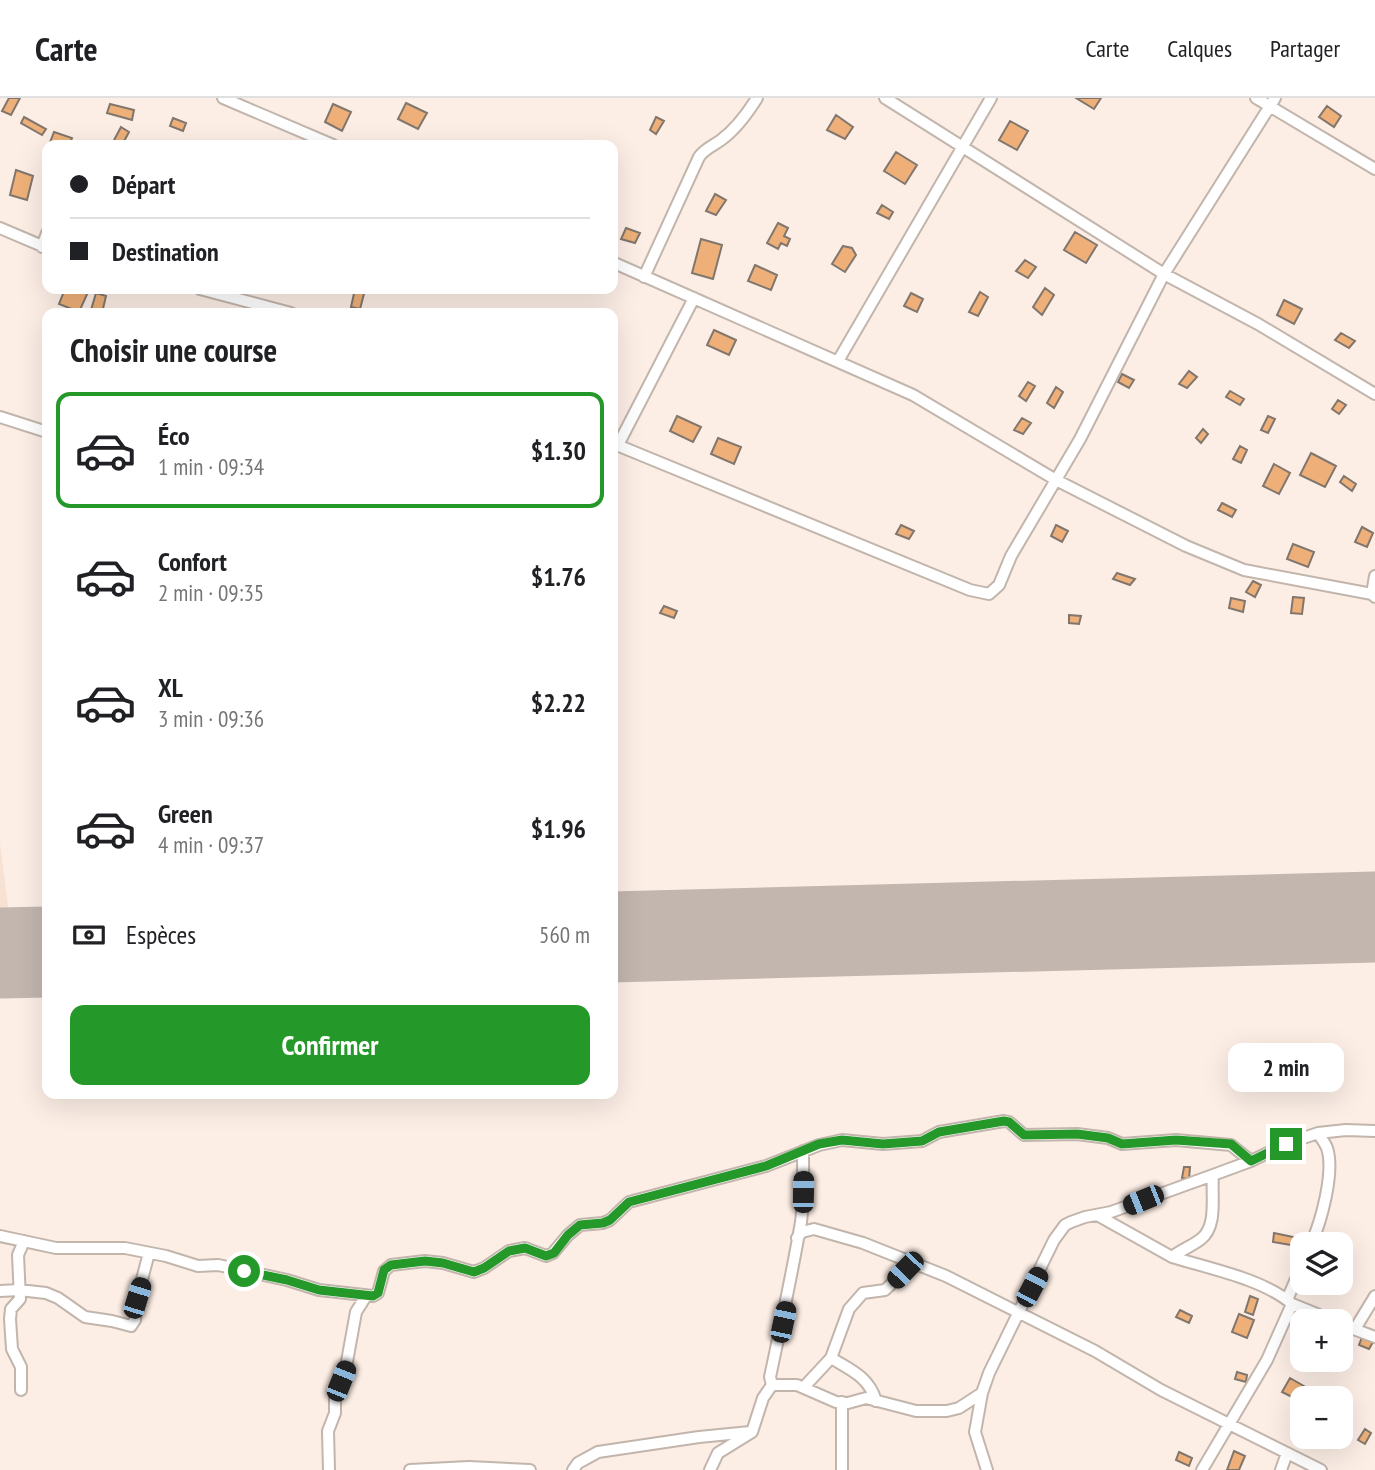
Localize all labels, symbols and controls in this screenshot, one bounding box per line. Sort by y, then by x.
text: Carte [35,27,98,70]
text: Carte [1086,33,1129,64]
text: Calques [1167,33,1232,64]
text: Partager [1270,33,1340,64]
text: Départ [112,168,175,201]
text: Destination [112,235,219,268]
text: Choisir une course [70,329,277,371]
icon: car [74,419,137,482]
text: Éco [158,419,190,452]
text: $1.30 [531,434,586,467]
text: 1 min · 09:34 [158,452,264,481]
icon: car [74,545,137,608]
text: Confort [158,545,227,578]
text: $1.76 [531,560,586,593]
text: 2 min · 09:35 [158,578,264,607]
icon: car [74,671,137,734]
text: XL [158,671,183,704]
text: $2.22 [531,686,586,719]
text: 3 min · 09:36 [158,704,264,733]
icon: car [74,797,137,860]
text: Green [158,797,213,830]
text: $1.96 [531,812,586,845]
text: 4 min · 09:37 [158,830,264,859]
icon: cash [70,916,108,954]
text: Espèces [126,918,196,951]
text: 560 m [539,920,590,949]
button: Confirmer [70,1005,590,1085]
callout: 2 min [1228,1042,1344,1091]
text: 2 min [1263,1053,1309,1082]
route end [1270,1128,1302,1160]
car [793,1171,814,1213]
car [1120,1182,1167,1218]
map controls [1290,1232,1353,1449]
button: layers [1290,1232,1353,1295]
car [883,1248,928,1292]
route start [228,1255,260,1287]
car [1013,1264,1052,1310]
car [121,1275,154,1321]
car [769,1299,798,1345]
button: + [1290,1309,1353,1372]
car [324,1358,359,1404]
button: − [1290,1386,1353,1449]

